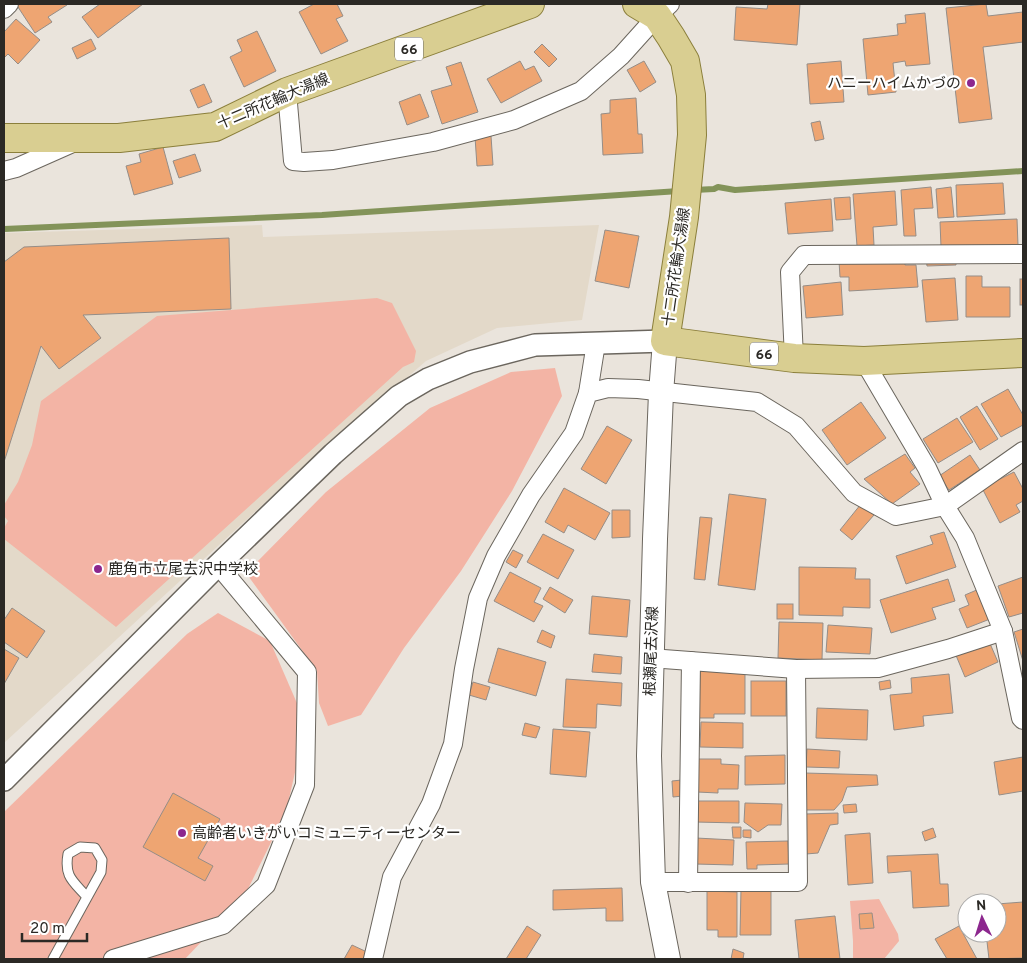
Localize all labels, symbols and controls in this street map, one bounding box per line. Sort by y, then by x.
road number: 66 [395,38,423,61]
street label: 十二所花輪大湯線 [214,69,333,135]
place label: ハニーハイムかづの [827,75,961,94]
marker: ハニーハイムかづの [965,77,977,89]
street label: 十二所花輪大湯線 [659,206,695,328]
road number: 66 [750,342,778,366]
place label: 鹿角市立尾去沢中学校 [108,561,258,580]
marker: 鹿角市立尾去沢中学校 [92,563,104,575]
street label: 根瀬尾去沢線 [641,606,664,696]
place label: 高齢者いきがいコミュニティーセンター [192,825,461,844]
marker: 高齢者いきがいコミュニティーセンター [176,827,188,839]
north arrow [957,893,1007,943]
text: N [976,898,987,915]
scale bar [22,910,88,942]
text: 20 m [30,920,65,939]

